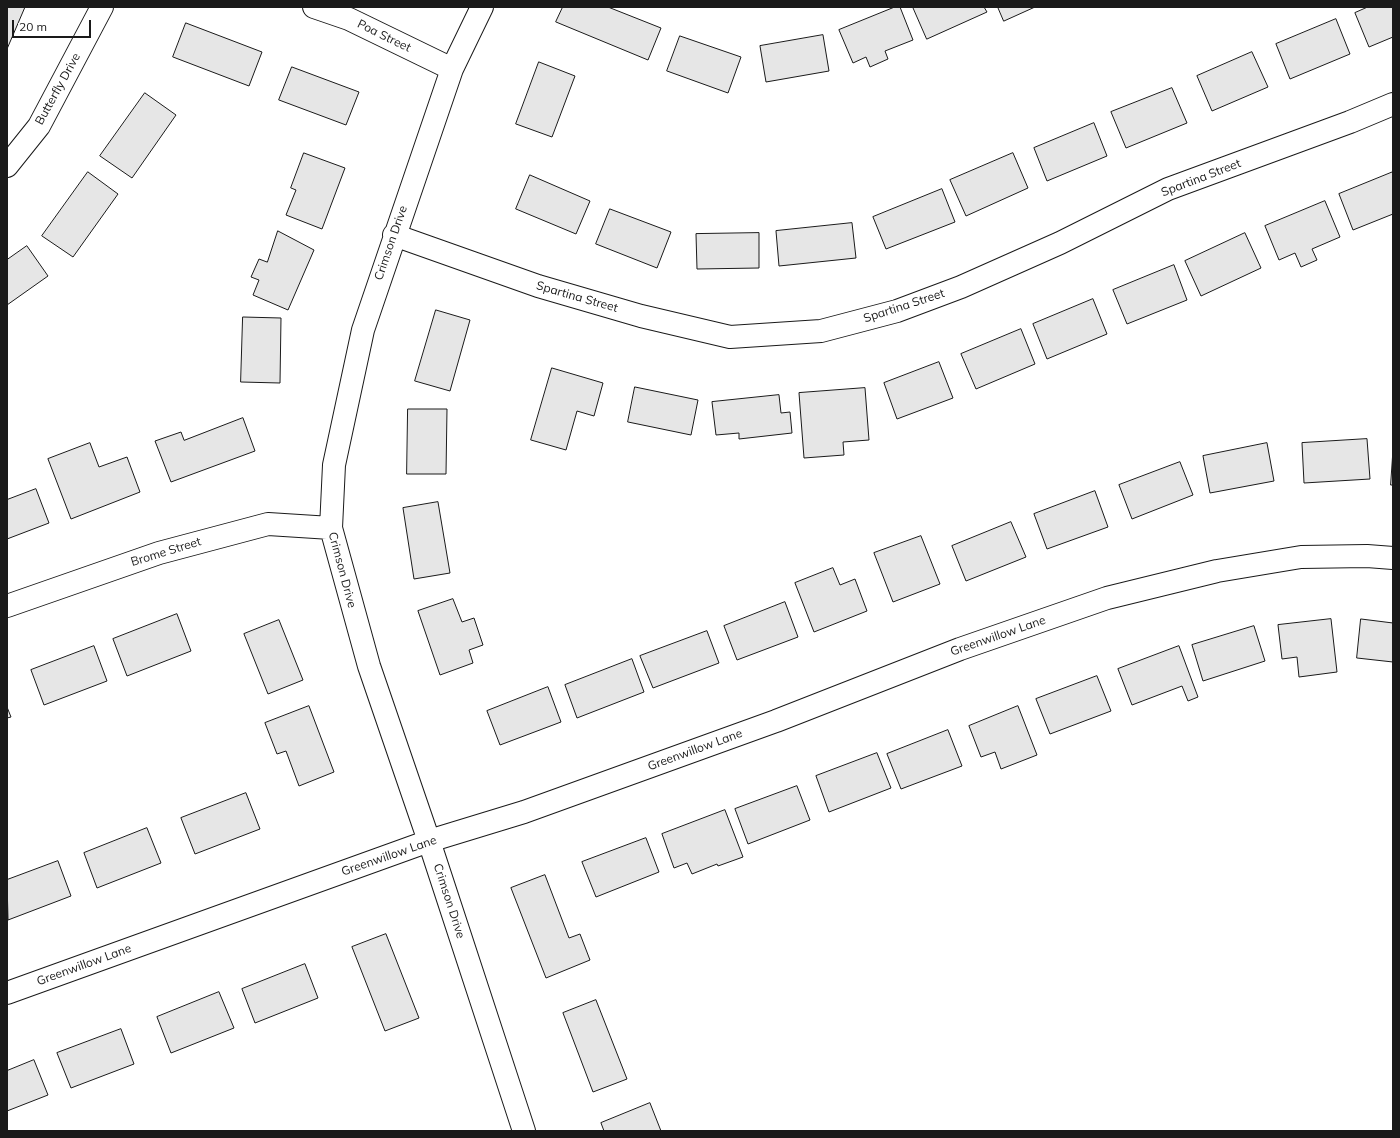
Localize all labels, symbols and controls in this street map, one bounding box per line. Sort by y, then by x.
scale bar [14,12,93,38]
street label: Poa Street [355,17,413,55]
text: 20 m [19,19,47,34]
street label: Butterfly Drive [32,51,84,127]
street label: Spartina Street [1159,156,1243,200]
street label: Crimson Drive [372,204,410,282]
street label: Spartina Street [535,278,619,316]
street label: Spartina Street [862,286,946,326]
street label: Crimson Drive [325,531,359,609]
street label: Brome Street [129,534,203,570]
street label: Greenwillow Lane [949,613,1047,659]
street label: Greenwillow Lane [646,726,744,774]
street label: Greenwillow Lane [340,833,438,879]
street label: Crimson Drive [430,862,468,940]
street label: Greenwillow Lane [35,941,133,989]

